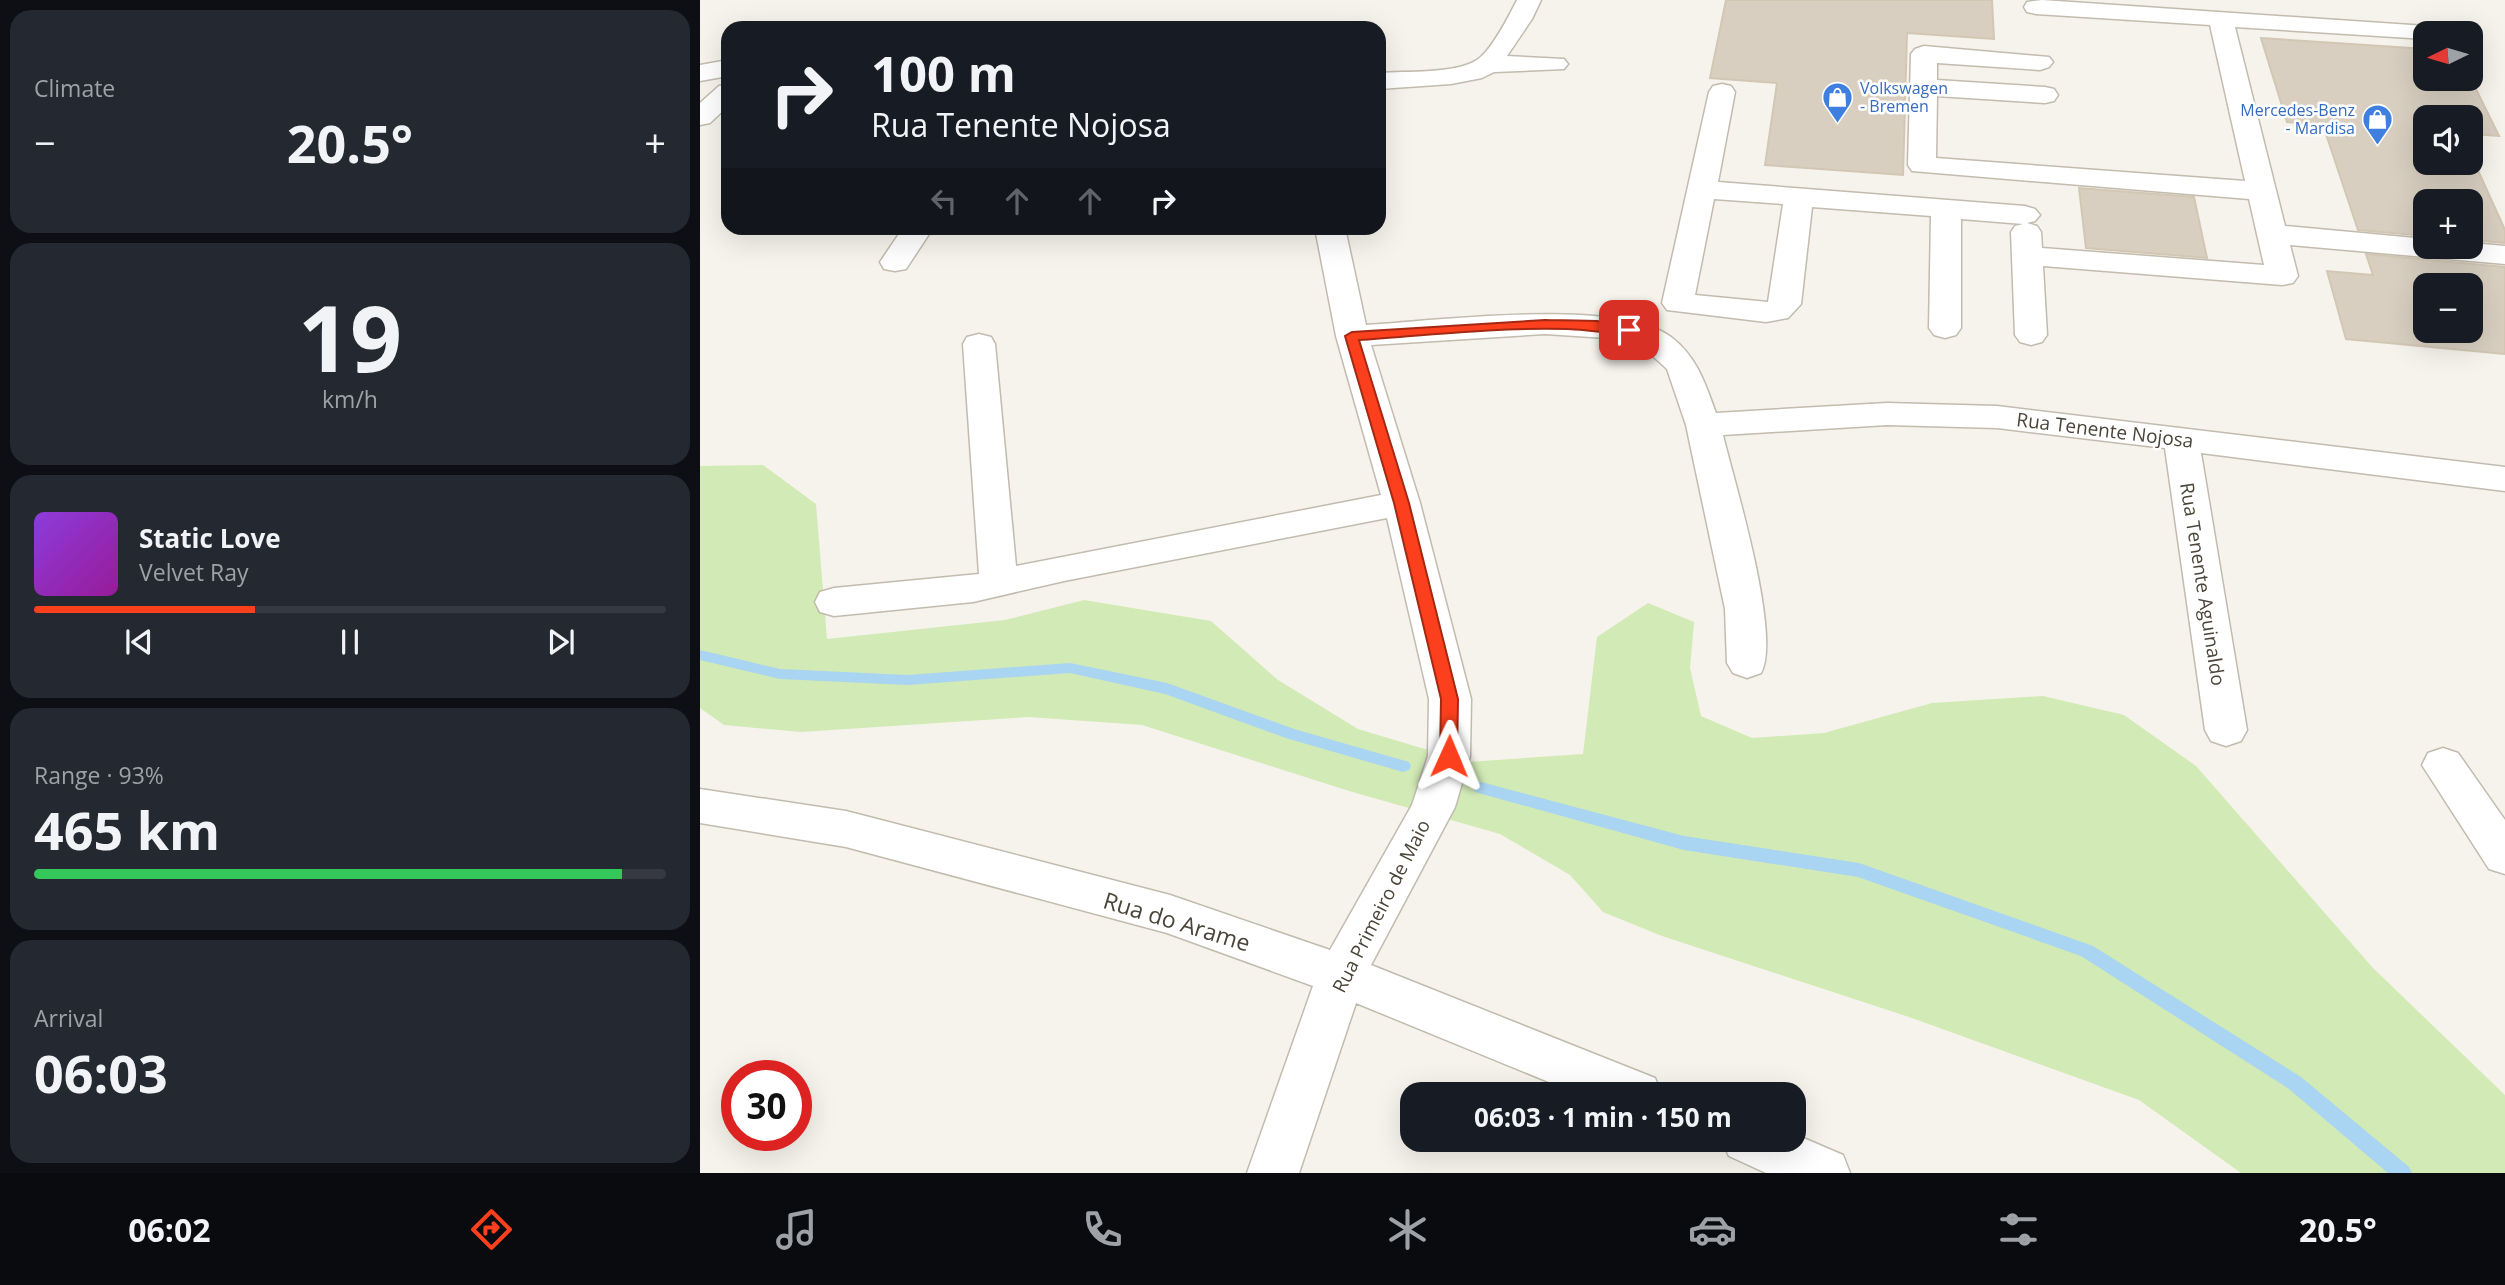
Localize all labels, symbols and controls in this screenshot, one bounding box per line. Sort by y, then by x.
north arrow [2413,21,2483,91]
map controls [2413,21,2483,343]
text: 100 m [871,40,1016,106]
icon: right [756,49,847,140]
text: Climate [34,72,115,104]
place label: Volkswagen - Bremen [1860,77,1948,117]
shop icon: Volkswagen - Bremen [1820,80,1854,124]
place label: Mercedes-Benz - Mardisa [2240,99,2355,139]
shop icon: Mercedes-Benz - Mardisa [2361,102,2395,146]
text: Rua Tenente Nojosa [871,103,1171,146]
button: sound [2413,105,2483,175]
text: 20.5° [287,107,413,178]
text: − [34,116,56,168]
text: + [644,116,666,168]
icon: left [925,182,963,220]
icon: ahead [998,182,1036,220]
icon: ahead [1071,182,1109,220]
icon: right [1144,182,1182,220]
button: + [2413,189,2483,259]
button: − [2413,273,2483,343]
text: 19 [298,275,402,399]
pin [1599,300,1659,360]
icon: arrive [1610,311,1648,349]
text: km/h [322,383,378,415]
street label: Rua Tenente Nojosa [2015,406,2195,454]
street label: Rua Tenente Aguinaldo [2174,481,2232,687]
text: Static Love [139,520,281,556]
text: Velvet Ray [139,556,249,588]
icon: previous [120,623,158,661]
icon: pause [331,623,369,661]
icon: next [542,623,580,661]
position arrow [1412,719,1486,793]
text: Range · 93% [34,759,164,791]
text: 465 km [34,794,220,865]
street label: Rua Primeiro de Maio [1326,815,1436,997]
street label: Rua do Arame [1100,883,1254,959]
text: Arrival [34,1002,103,1034]
text: 06:03 [34,1037,168,1108]
speed limit sign: 30 [721,1060,812,1151]
text: 06:03 · 1 min · 150 m [1474,1099,1732,1135]
icon: directions [467,1205,516,1254]
icon: music [772,1205,821,1254]
icon: phone [1078,1205,1127,1254]
icon: climate [1383,1205,1432,1254]
icon: car [1688,1205,1737,1254]
icon: filters [1994,1205,2043,1254]
text: 06:02 [128,1208,210,1251]
text: 20.5° [2299,1208,2377,1251]

